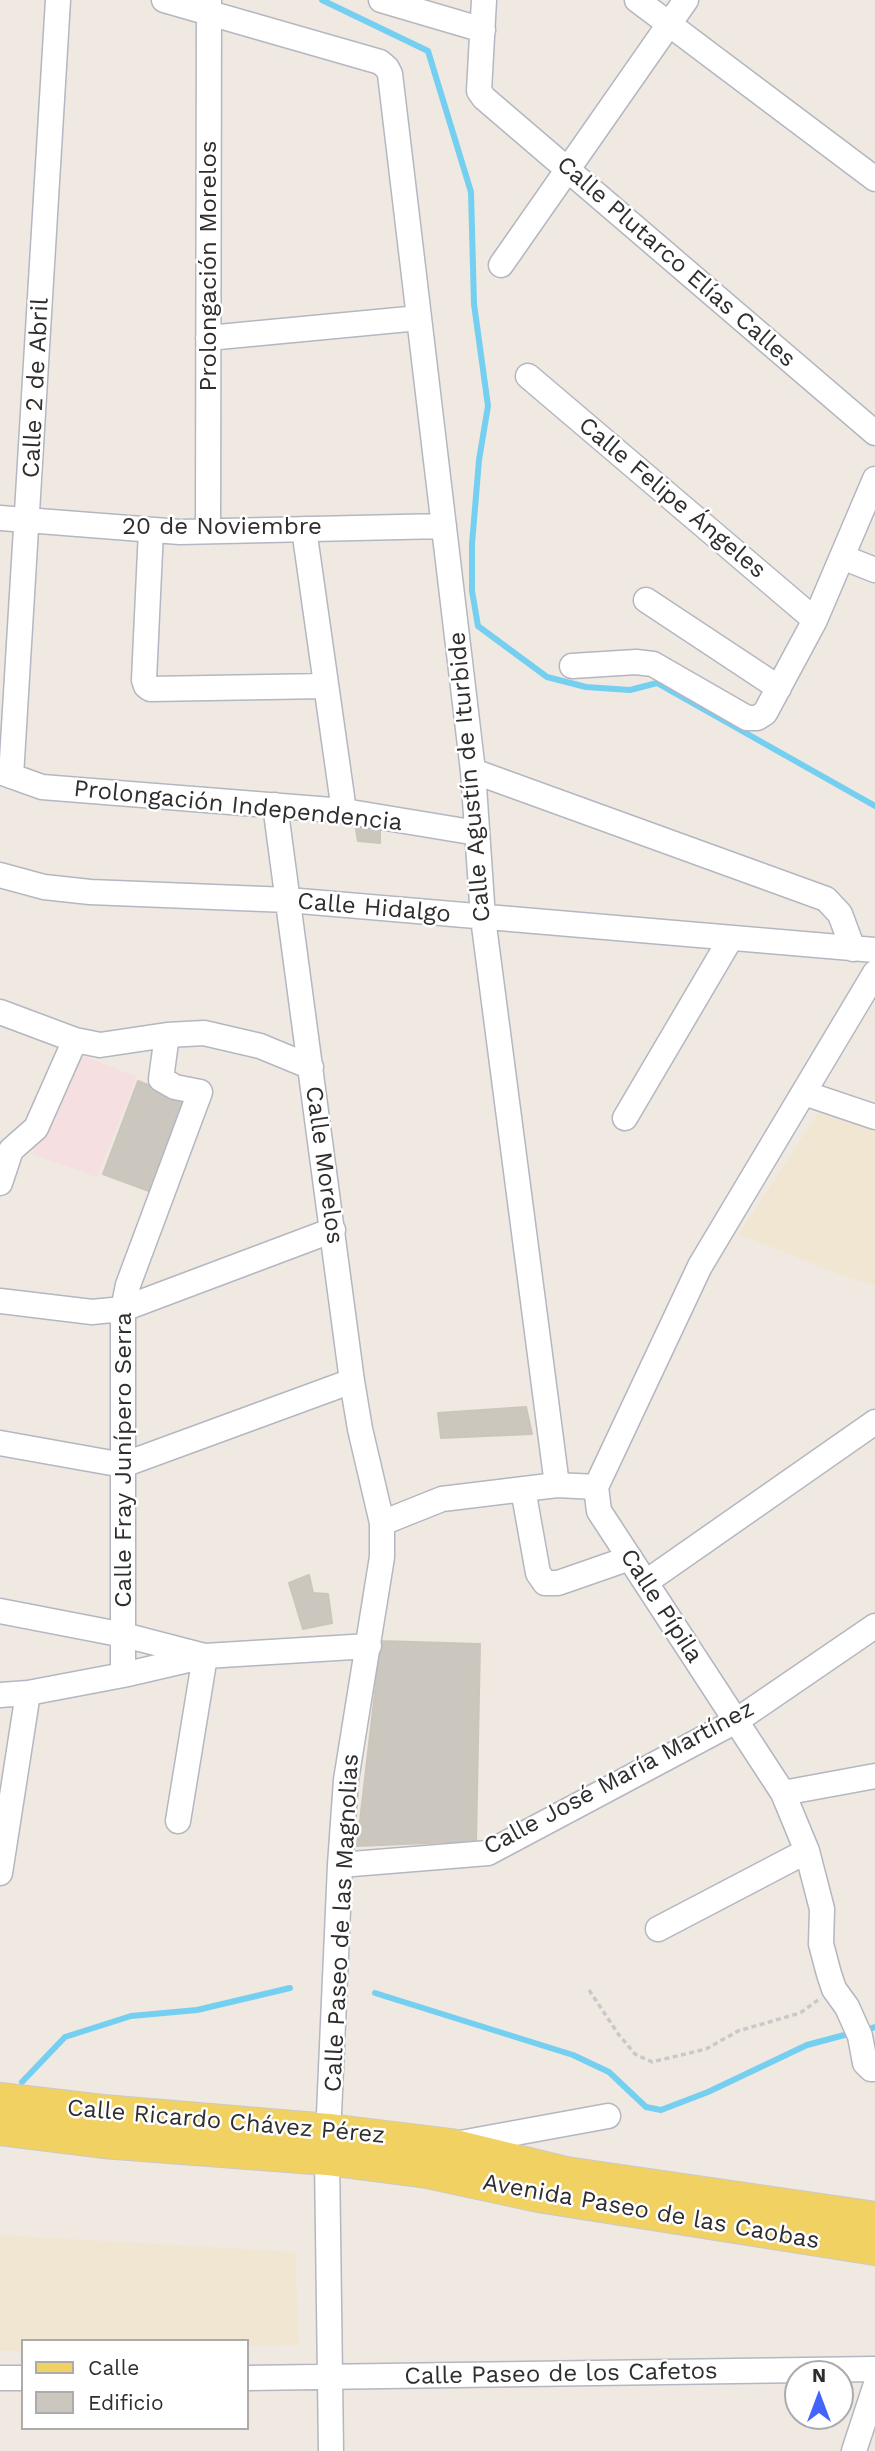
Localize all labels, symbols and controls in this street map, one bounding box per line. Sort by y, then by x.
street label: Prolongación Morelos [195,140,223,392]
street label: Calle Plutarco Elías Calles [551,150,801,374]
street label: Calle 2 de Abril [17,297,55,479]
street label: Calle Felipe Ángeles [572,411,772,585]
street label: 20 de Noviembre [122,513,322,541]
street label: Calle Agustín de Iturbide [443,631,497,923]
street label: Prolongación Independencia [72,774,404,838]
street label: Calle Hidalgo [296,887,452,929]
street label: Calle Morelos [299,1084,349,1246]
street label: Calle Fray Junípero Serra [110,1312,138,1608]
street label: Calle Pípila [613,1544,709,1668]
street label: Calle José María Martínez [479,1694,759,1862]
street label: Calle Paseo de las Magnolias [319,1753,365,2093]
street label: Calle Ricardo Chávez Pérez [66,2094,386,2150]
street label: Avenida Paseo de las Caobas [480,2168,822,2256]
legend [21,2339,248,2430]
text: Calle [88,2355,139,2380]
street label: Calle Paseo de los Cafetos [404,2357,718,2391]
north arrow [784,2360,854,2430]
text: N [812,2364,826,2387]
text: Edificio [88,2390,164,2415]

